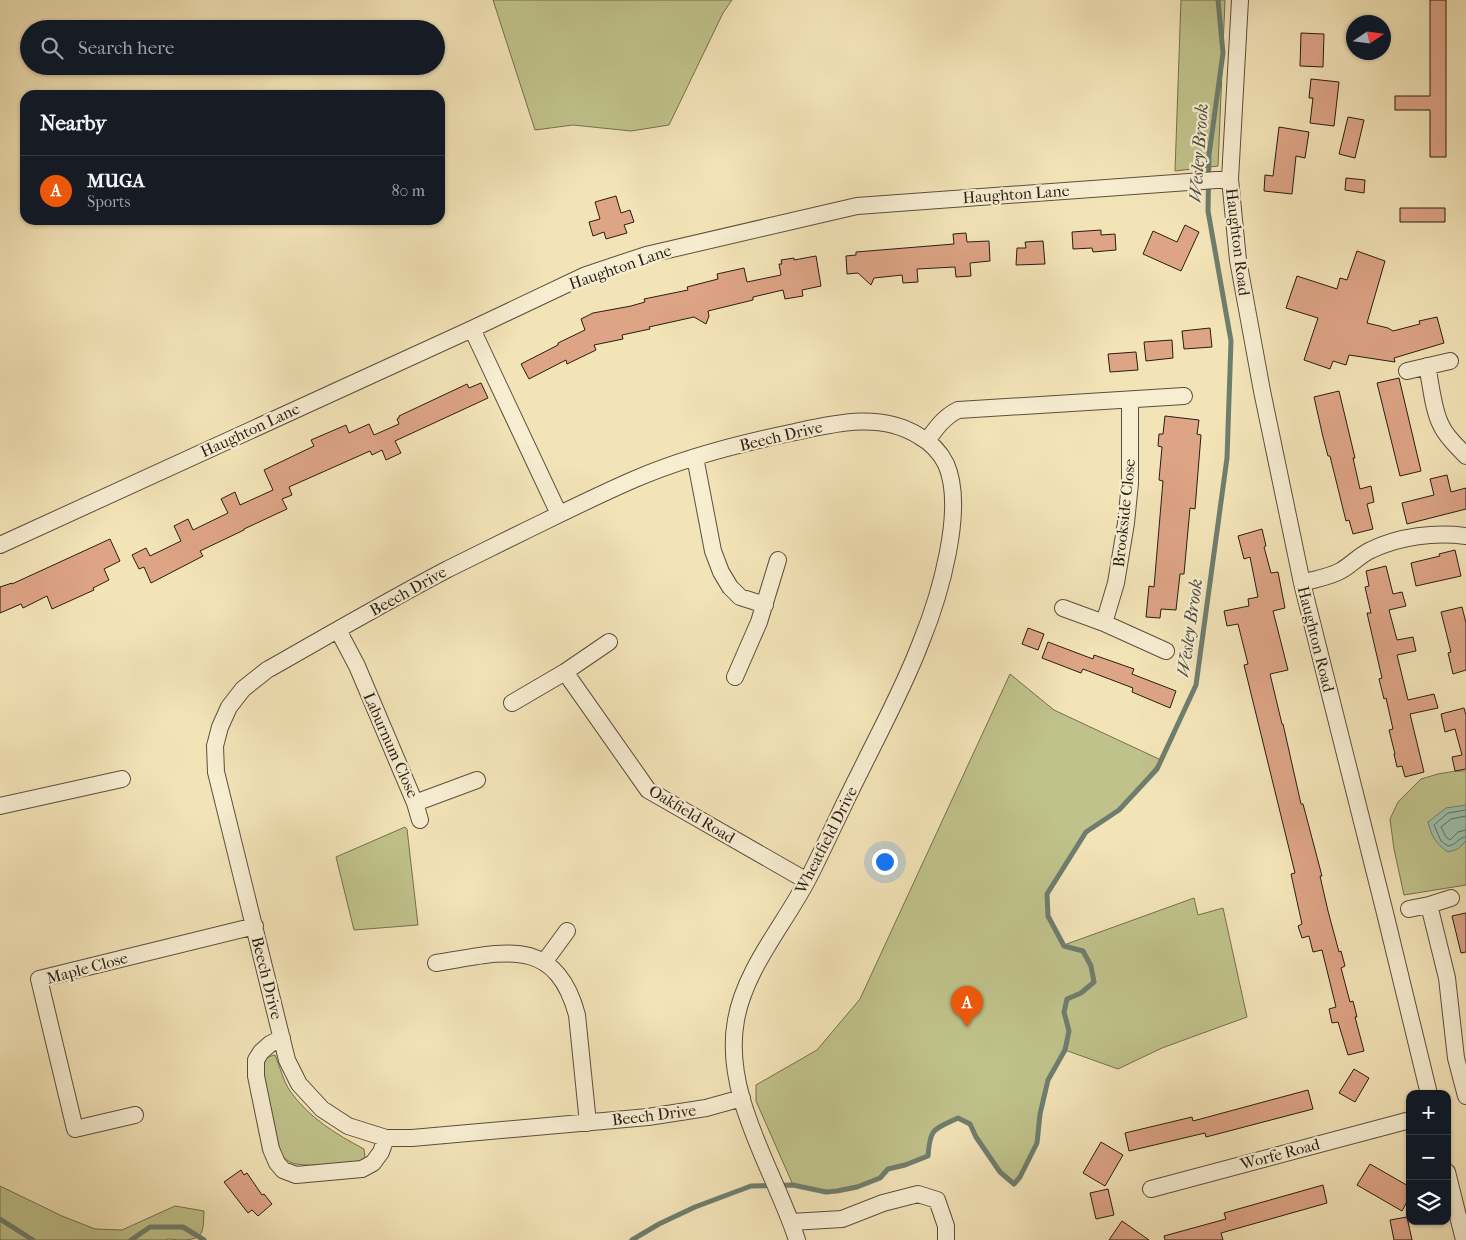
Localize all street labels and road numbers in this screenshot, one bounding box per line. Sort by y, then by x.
street label: Haughton Lane [962,181,1070,207]
street label: Haughton Road [1222,187,1254,297]
street label: Haughton Lane [566,241,674,293]
street label: Haughton Lane [197,399,303,461]
street label: Beech Drive [738,417,824,455]
street label: Brookside Close [1109,458,1139,568]
street label: Beech Drive [366,562,450,620]
street label: Haughton Road [1294,584,1338,694]
street label: Laburnum Close [359,689,423,801]
street label: Oakfield Road [645,781,739,847]
street label: Wheatfield Drive [790,783,861,898]
street label: Beech Drive [248,935,286,1021]
street label: Maple Close [44,948,130,988]
street label: Beech Drive [611,1100,697,1130]
street label: Worfe Road [1237,1134,1322,1174]

